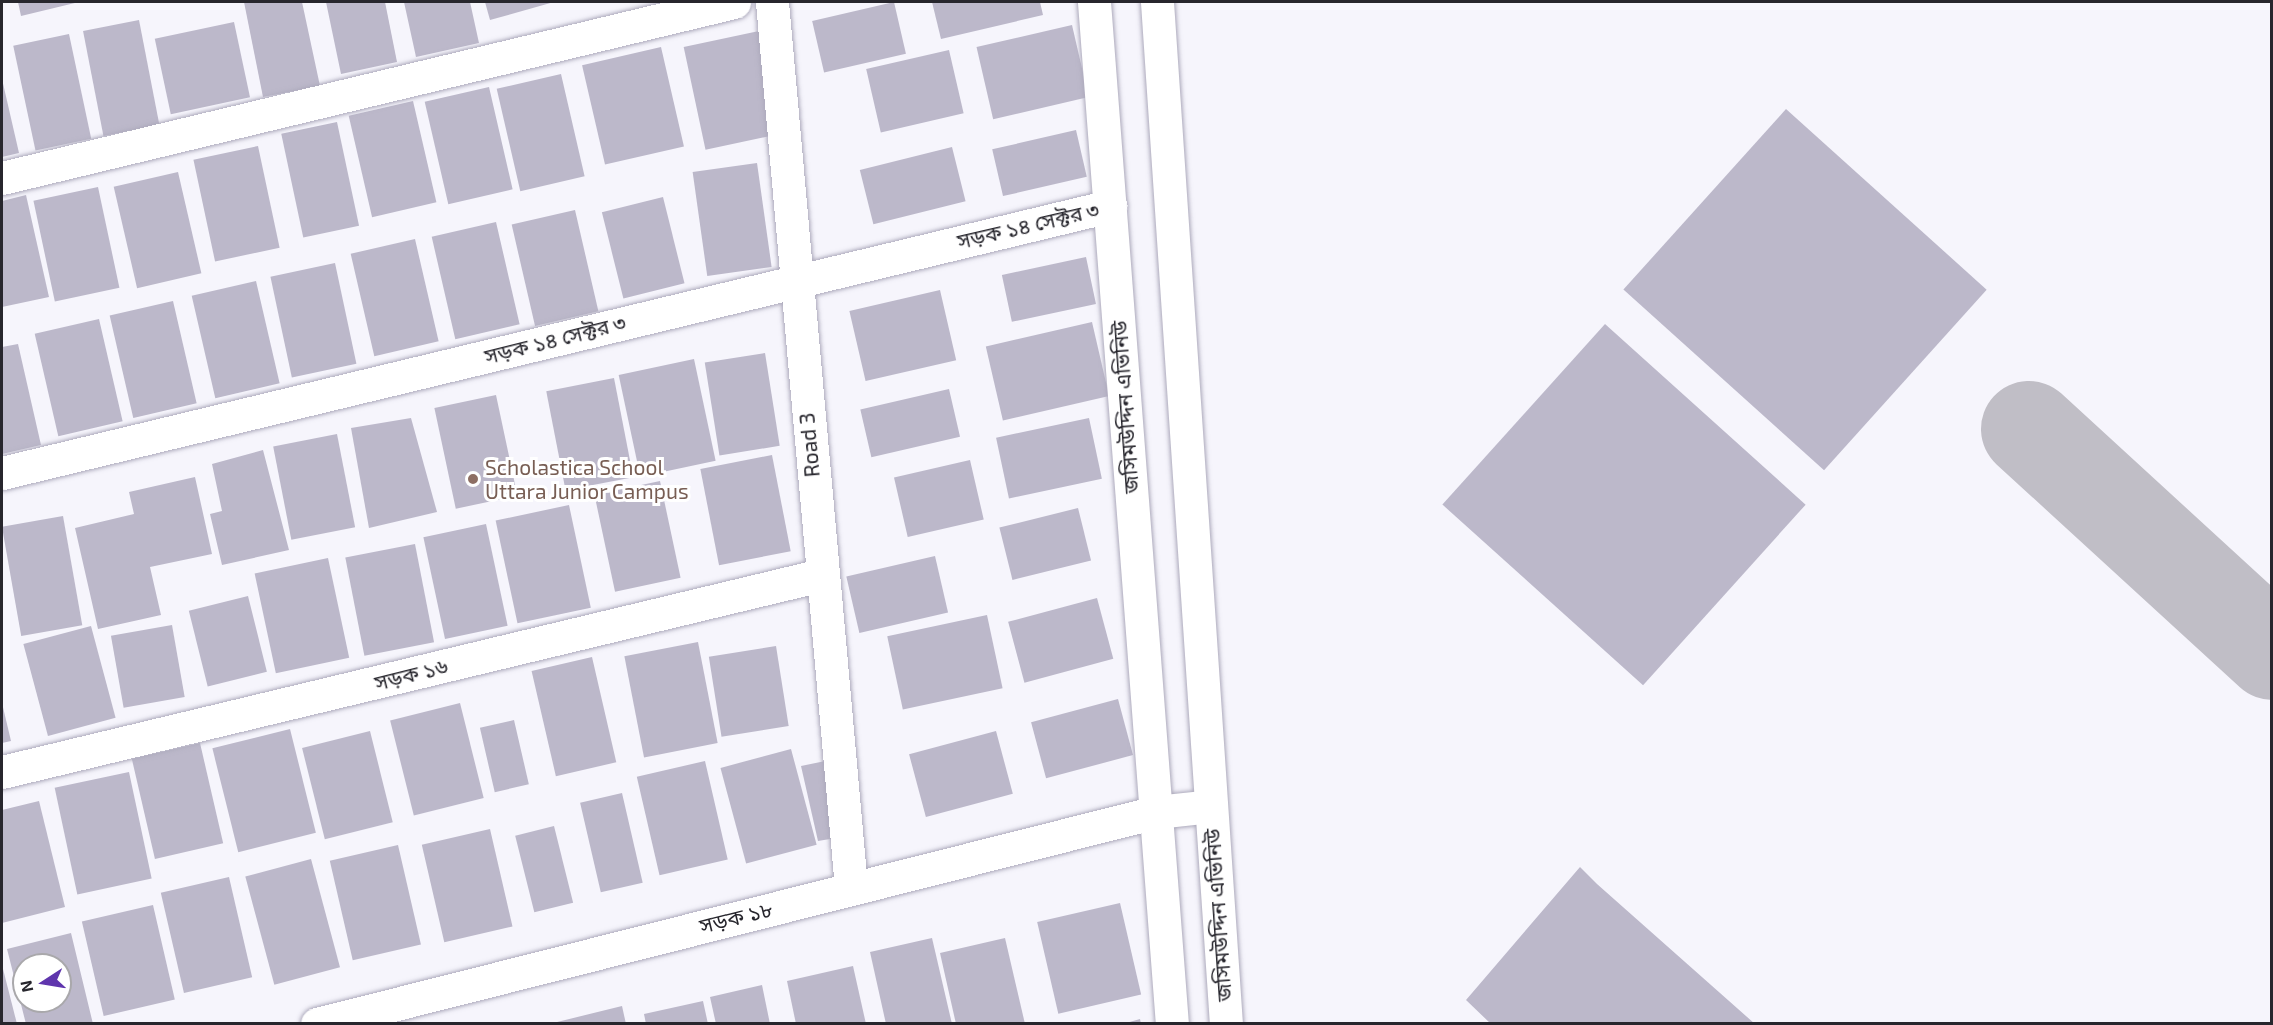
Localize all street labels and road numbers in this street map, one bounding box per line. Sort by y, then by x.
street label: সড়ক ১৪ সেক্টর ৩ [955,196,1101,254]
street label: সড়ক ১৪ সেক্টর ৩ [482,309,628,369]
street label: জসিমউদ্দিন এভিনিউ [1106,320,1144,494]
street label: Road 3 [794,412,824,478]
street label: সড়ক ১৬ [372,653,450,695]
street label: জসিমউদ্দিন এভিনিউ [1199,828,1237,1002]
street label: সড়ক ১৮ [697,896,775,938]

